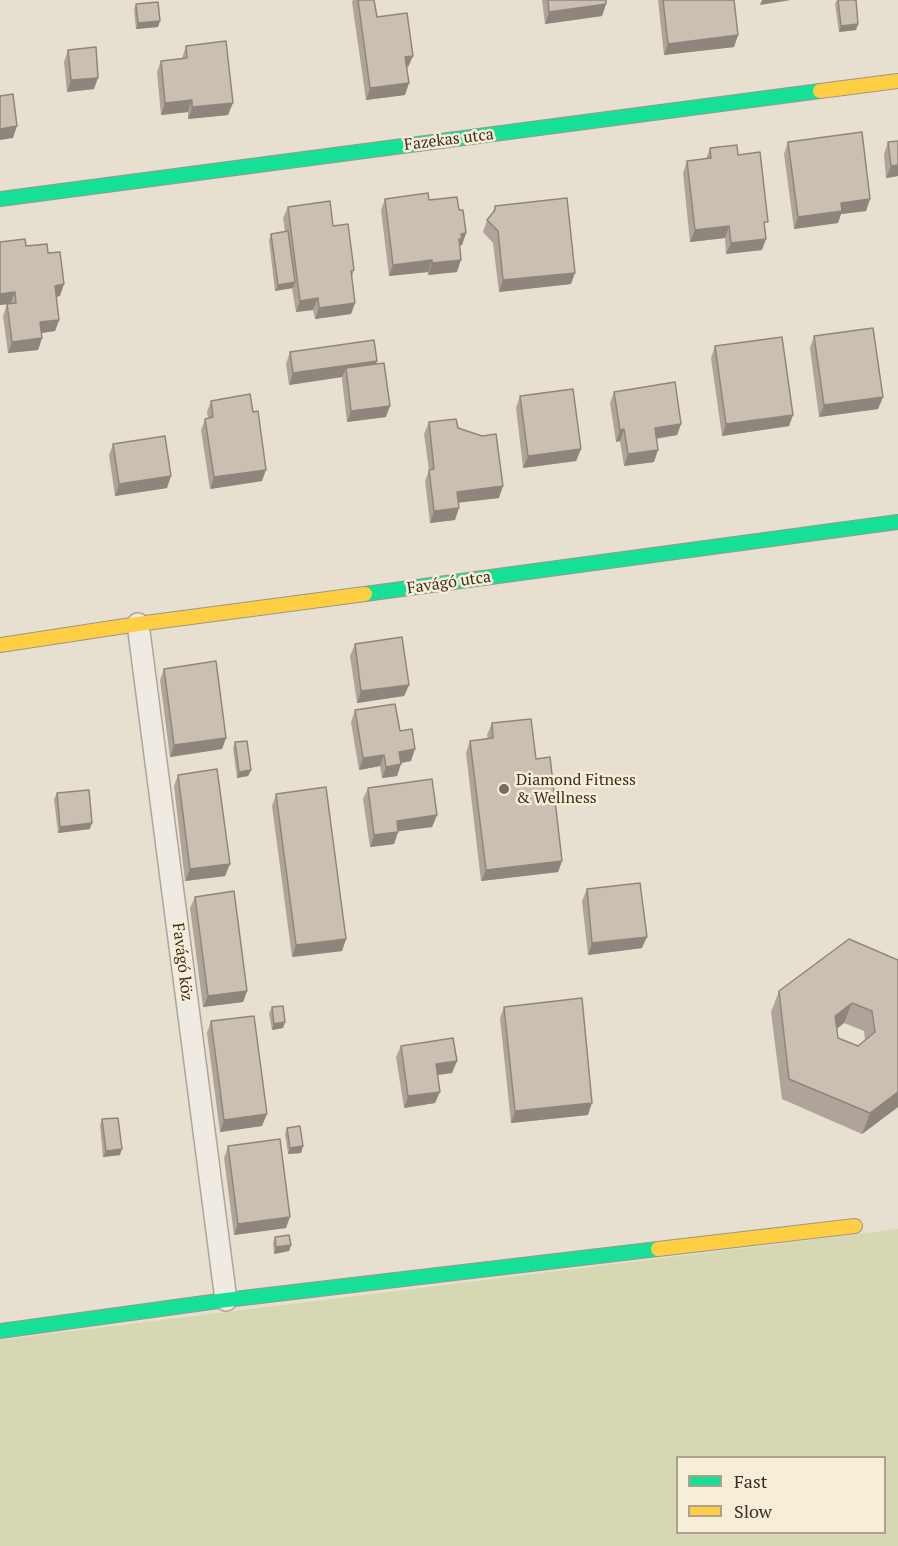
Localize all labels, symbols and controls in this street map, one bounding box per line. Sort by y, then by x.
street label: Fazekas utca [403,125,495,155]
street label: Favágó utca [406,568,492,598]
place label: Diamond Fitness & Wellness [516,770,636,808]
marker: Diamond Fitness & Wellness [497,782,511,796]
street label: Favágó köz [168,922,196,1002]
legend [676,1456,886,1534]
text: Fast [734,1469,767,1493]
text: Slow [734,1499,772,1523]

